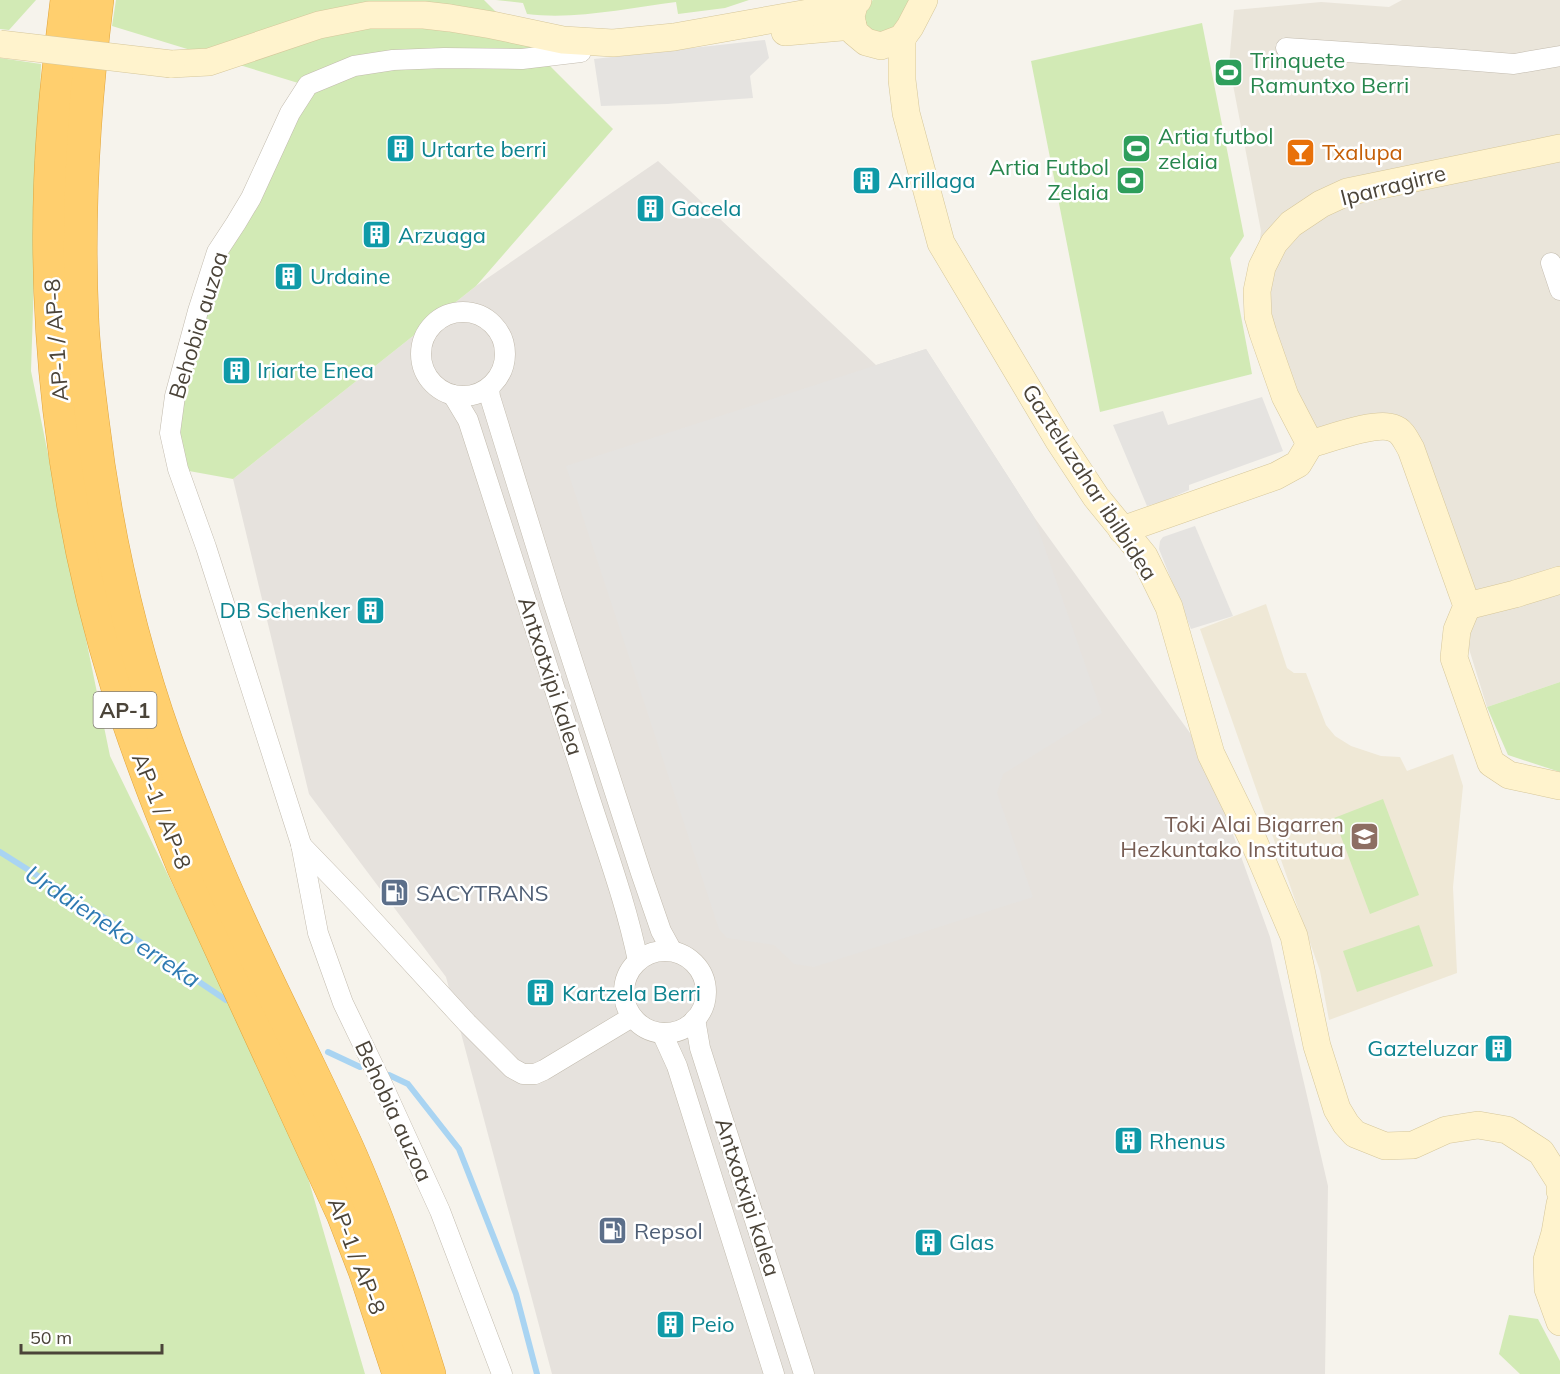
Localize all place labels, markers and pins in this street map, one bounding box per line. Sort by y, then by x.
place label: Trinquete Ramuntxo Berri [1250,46,1409,99]
sports icon: Trinquete Ramuntxo Berri [1213,57,1245,89]
place label: Artia futbol zelaia [1158,122,1273,175]
building icon: Urtarte berri [384,133,416,165]
sports icon: Artia futbol zelaia [1121,133,1153,165]
place label: Urtarte berri [421,135,547,163]
bar icon: Txalupa [1285,136,1317,168]
place label: Txalupa [1322,138,1403,166]
place label: Artia Futbol Zelaia [989,153,1109,206]
building icon: Arrillaga [851,164,883,196]
sports icon: Artia Futbol Zelaia [1114,164,1146,196]
place label: Arrillaga [888,166,976,194]
building icon: Gacela [634,192,666,224]
place label: Gacela [671,194,741,222]
building icon: Arzuaga [361,219,393,251]
place label: Arzuaga [398,221,486,249]
building icon: Urdaine [273,260,305,292]
place label: Urdaine [310,262,390,290]
building icon: Iriarte Enea [220,354,252,386]
place label: Iriarte Enea [257,356,374,384]
building icon: DB Schenker [355,594,387,626]
place label: DB Schenker [220,596,350,624]
place label: Toki Alai Bigarren Hezkuntako Institutua [1120,810,1344,863]
school or university icon: Toki Alai Bigarren Hezkuntako Institutua [1349,821,1381,853]
fuel station icon: SACYTRANS [379,877,411,909]
place label: SACYTRANS [416,879,549,907]
building icon: Kartzela Berri [525,977,557,1009]
place label: Kartzela Berri [562,979,701,1007]
building icon: Gazteluzar [1483,1032,1515,1064]
place label: Gazteluzar [1367,1034,1478,1062]
building icon: Rhenus [1112,1125,1144,1157]
place label: Rhenus [1149,1127,1226,1155]
fuel station icon: Repsol [597,1215,629,1247]
place label: Repsol [634,1217,703,1245]
building icon: Glas [912,1226,944,1258]
place label: Glas [949,1228,994,1256]
building icon: Peio [654,1308,686,1340]
place label: Peio [691,1310,735,1338]

